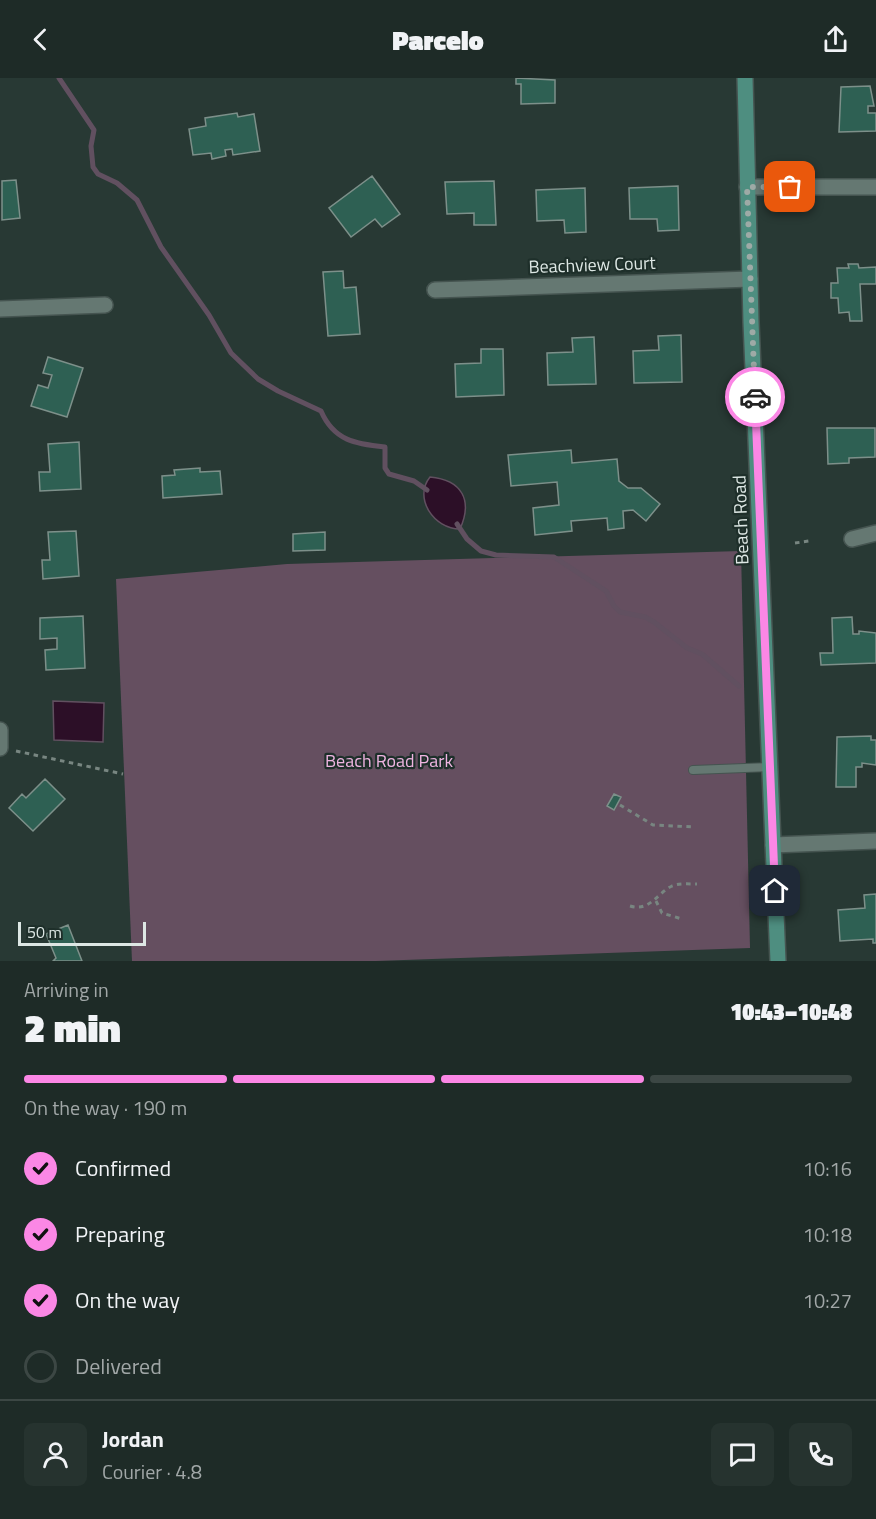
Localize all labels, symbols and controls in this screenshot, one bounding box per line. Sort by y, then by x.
text: Parcelo [392,19,484,60]
icon: back [24,23,57,56]
icon: share [819,23,852,56]
pin [764,161,815,212]
icon: bag [773,170,806,203]
street label: Beachview Court [528,249,657,280]
courier [725,367,785,427]
icon: car [739,381,772,414]
street label: Beach Road [725,475,756,565]
park label: Beach Road Park [325,747,453,774]
pin [749,865,800,916]
icon: home [758,874,791,907]
scale bar [18,919,146,946]
text: 50 m [27,920,62,944]
text: Arriving in [24,974,109,1005]
text: 10:43–10:48 [730,995,852,1029]
text: 2 min [24,998,121,1057]
text: On the way · 190 m [24,1092,187,1123]
text: Confirmed [75,1151,171,1185]
icon: check [24,1152,57,1185]
text: 10:16 [803,1153,852,1184]
text: Preparing [75,1217,165,1251]
icon: check [24,1218,57,1251]
text: 10:18 [803,1219,852,1250]
text: On the way [75,1283,180,1317]
icon: check [24,1284,57,1317]
text: 10:27 [803,1285,852,1316]
text: Delivered [75,1349,162,1383]
text: Jordan [102,1422,164,1456]
button: person [24,1423,87,1486]
button: chat [711,1423,774,1486]
button: phone [789,1423,852,1486]
text: Courier · 4.8 [102,1456,202,1487]

